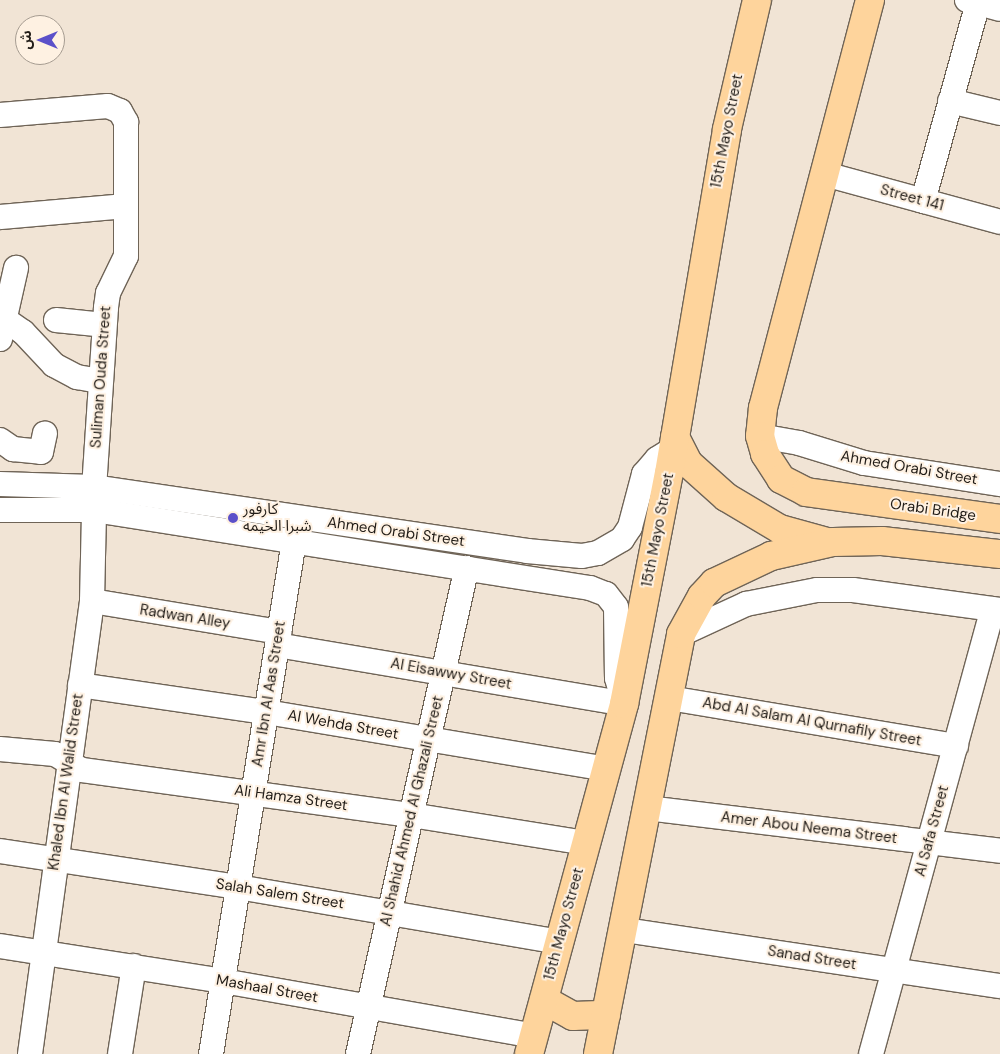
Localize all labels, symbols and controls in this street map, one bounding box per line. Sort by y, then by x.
north arrow [15,15,65,65]
text: ش [17,30,35,50]
street label: 15th Mayo Street [707,72,747,190]
street label: Street 141 [878,181,946,215]
street label: Suliman Ouda Street [87,305,115,449]
street label: Ahmed Orabi Street [839,447,979,489]
street label: 15th Mayo Street [638,471,678,589]
street label: Orabi Bridge [889,495,977,525]
place label: كارفور شبرا الخيمه [243,500,312,535]
marker: كارفور شبرا الخيمه [227,512,239,524]
street label: Ahmed Orabi Street [326,513,466,551]
street label: Radwan Alley [138,601,232,633]
street label: Amr Ibn Al Aas Street [249,620,289,768]
street label: Al Eisawwy Street [389,654,513,694]
street label: Khaled Ibn Al Walid Street [45,692,87,872]
street label: Al Shahid Ahmed Al Ghazali Street [377,694,447,928]
street label: Abd Al Salam Al Qurnafily Street [701,694,923,750]
street label: Al Wehda Street [286,706,400,744]
street label: Ali Hamza Street [233,781,349,815]
street label: Al Safa Street [911,783,953,879]
street label: Amer Abou Neema Street [720,808,898,848]
street label: 15th Mayo Street [540,866,588,982]
street label: Salah Salem Street [215,875,345,913]
street label: Sanad Street [766,942,858,974]
street label: Mashaal Street [215,971,319,1007]

